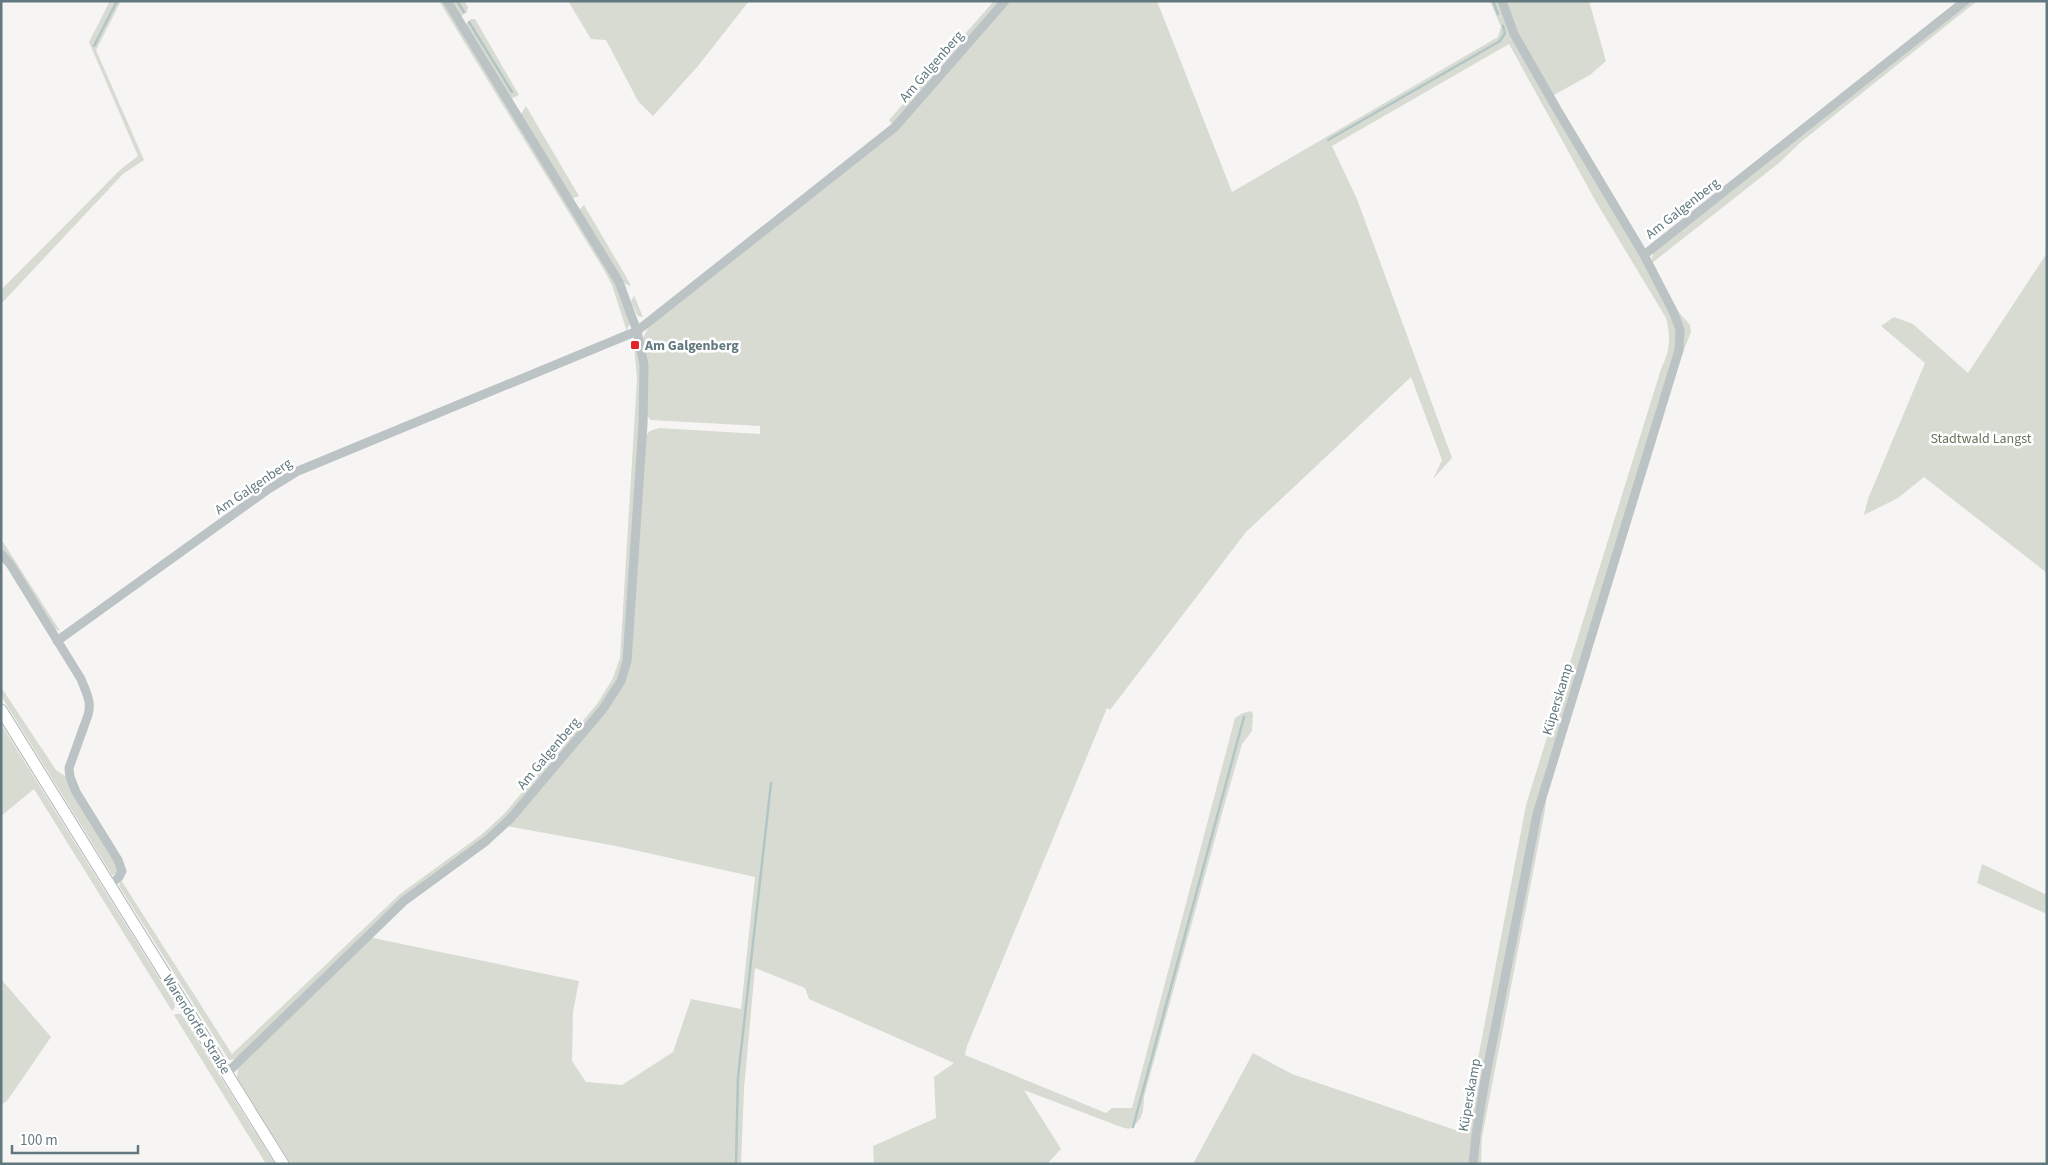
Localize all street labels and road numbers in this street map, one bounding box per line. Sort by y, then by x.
street label: Am Galgenberg [895,26,969,107]
street label: Am Galgenberg [1641,173,1724,244]
street label: Am Galgenberg [211,454,296,520]
street label: Küperskamp [1538,661,1578,738]
street label: Am Galgenberg [512,713,585,794]
street label: Warendorfer Straße [157,971,235,1078]
street label: Küperskamp [1454,1057,1486,1133]

